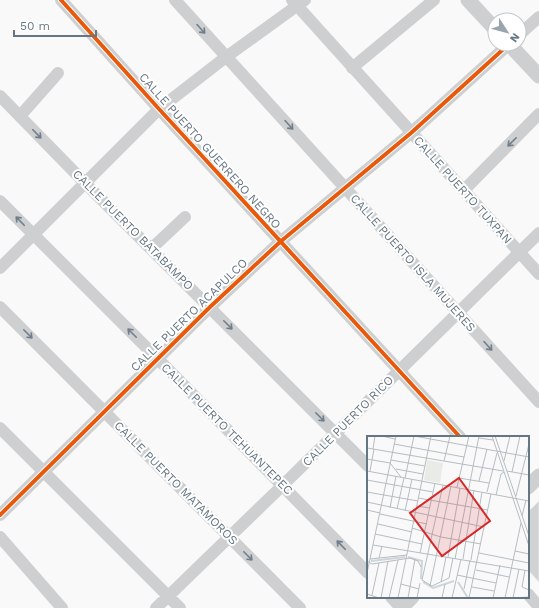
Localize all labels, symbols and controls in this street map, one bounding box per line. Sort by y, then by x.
scale bar [14,12,96,38]
north arrow [487,12,527,52]
text: 50 m [20,19,50,33]
one-way arrow [196,24,206,34]
text: N [507,30,522,45]
street label: CALLE PUERTO GUERRERO NEGRO [136,70,284,232]
one-way arrow [284,120,293,130]
one-way arrow [32,129,42,139]
street label: CALLE PUERTO TUXPAN [411,133,515,247]
one-way arrow [507,137,516,147]
street label: CALLE PUERTO BATABAMPO [70,167,196,293]
street label: CALLE PUERTO ISLA MUJERES [348,191,478,335]
one-way arrow [15,216,25,226]
street label: CALLE PUERTO ACAPULCO [128,256,250,374]
one-way arrow [223,320,233,330]
one-way arrow [127,328,137,338]
one-way arrow [23,330,33,339]
one-way arrow [483,341,492,351]
street label: CALLE PUERTO TEHUANTEPEC [158,360,296,498]
street label: CALLE PUERTO RICO [300,373,396,469]
one-way arrow [315,412,325,422]
street label: CALLE PUERTO MATAMOROS [111,418,241,548]
inset map [367,436,529,598]
one-way arrow [336,540,346,550]
one-way arrow [243,551,253,561]

